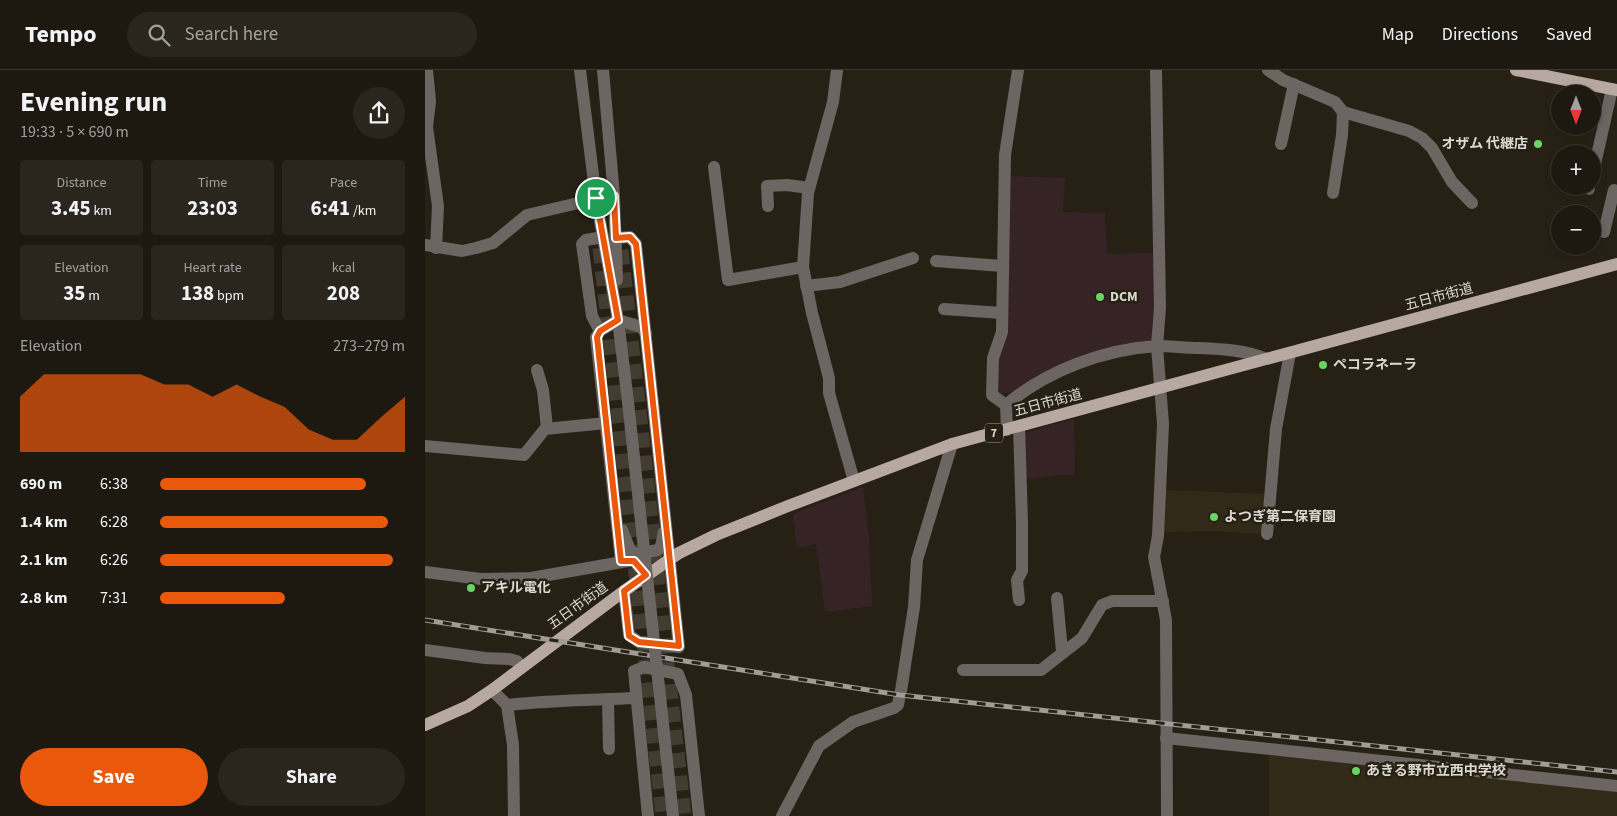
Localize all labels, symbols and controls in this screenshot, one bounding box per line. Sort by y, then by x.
search box [127,12,477,57]
text: Tempo [25,17,97,52]
icon: search [145,21,173,49]
text: Search here [185,21,278,48]
text: Map [1382,22,1414,47]
text: Directions [1442,22,1518,47]
text: Saved [1546,22,1592,47]
text: Evening run [20,82,167,122]
north arrow [1551,85,1601,135]
map controls [1551,85,1601,255]
button: share [353,87,405,139]
text: 19:33 · 5 × 690 m [20,121,129,143]
place label: オザム 代継店 [1441,134,1528,154]
marker: オザム 代継店 [1532,138,1544,150]
button: + [1551,145,1601,195]
text: Distance [57,173,106,193]
text: Time [198,173,227,193]
text: Pace [330,173,357,193]
pin [575,177,617,219]
icon: arrive [582,184,610,212]
text: 3.45 [51,193,91,223]
text: 23:03 [187,193,238,223]
text: 6:41 [311,193,350,223]
text: km [91,201,112,221]
text: /km [350,201,376,221]
button: − [1551,205,1601,255]
text: Elevation [54,258,109,278]
text: Heart rate [183,258,242,278]
text: kcal [332,258,355,278]
text: 35 [63,278,85,308]
text: 138 [181,278,214,308]
text: 208 [327,278,360,308]
street label: 五日市街道 [1403,278,1475,316]
text: m [85,286,100,306]
text: bpm [214,286,244,306]
place label: DCM [1110,287,1138,307]
marker: DCM [1094,291,1106,303]
text: Elevation [20,335,82,357]
text: 273–279 m [333,335,405,357]
place label: ペコラネーラ [1333,355,1417,375]
marker: ペコラネーラ [1317,359,1329,371]
street label: 五日市街道 [1012,384,1084,422]
road number: 7 [985,423,1003,442]
text: 690 m [20,473,62,495]
text: 6:38 [100,473,128,495]
place label: よつぎ第二保育園 [1224,507,1336,527]
text: 1.4 km [20,511,67,533]
text: 6:28 [100,511,128,533]
marker: よつぎ第二保育園 [1208,511,1220,523]
text: 2.1 km [20,549,67,571]
text: 6:26 [100,549,128,571]
street label: 五日市街道 [544,577,612,635]
place label: アキル電化 [481,578,551,598]
marker: アキル電化 [465,582,477,594]
text: 2.8 km [20,587,67,609]
text: 7:31 [100,587,128,609]
button: Save [20,748,208,806]
button: Share [218,748,405,806]
place label: あきる野市立西中学校 [1366,761,1506,781]
marker: あきる野市立西中学校 [1350,765,1362,777]

